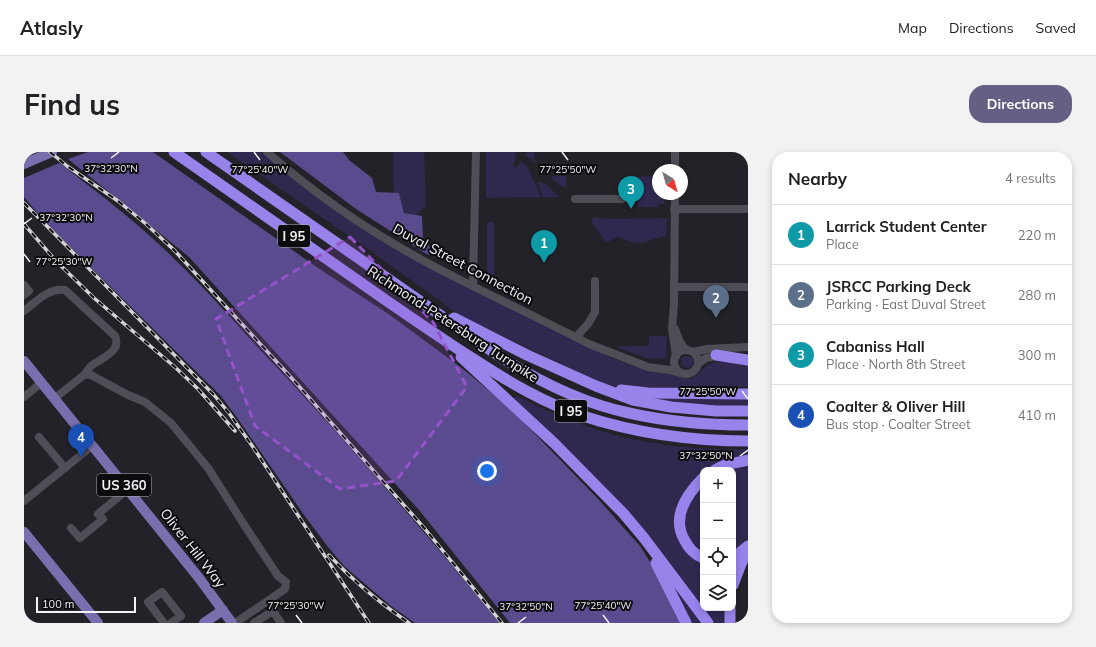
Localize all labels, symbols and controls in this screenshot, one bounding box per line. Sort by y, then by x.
text: Atlasly [20,16,83,40]
text: Map [898,19,927,37]
text: Directions [949,19,1014,37]
text: Saved [1036,19,1076,37]
button: Directions [969,85,1072,123]
text: Find us [24,87,120,122]
text: 37°32'30"N [84,162,138,175]
text: 77°25'40"W [232,163,288,176]
text: 77°25'50"W [540,163,596,176]
north arrow [652,164,688,200]
text: Nearby [788,168,847,189]
text: 4 results [1005,170,1056,186]
pin: 3 [618,176,644,209]
text: 37°32'30"N [39,211,93,224]
text: Larrick Student Center [826,217,987,236]
street label: Duval Street Connection [390,219,536,309]
road number: I 95 [278,225,310,247]
text: 1 [797,227,805,243]
text: 220 m [1018,227,1056,243]
pin: 1 [531,230,557,263]
text: Place [826,236,859,252]
text: 77°25'30"W [36,255,92,268]
street label: Richmond-Petersburg Turnpike [364,262,542,386]
text: JSRCC Parking Deck [826,277,971,296]
pin: 2 [703,285,729,318]
text: 2 [797,287,805,303]
text: 280 m [1018,287,1056,303]
text: Parking · East Duval Street [826,296,986,312]
text: Cabaniss Hall [826,337,925,356]
text: 3 [797,347,805,363]
text: 300 m [1018,347,1056,363]
text: Place · North 8th Street [826,356,966,372]
text: 77°25'50"W [680,385,736,398]
text: Coalter & Oliver Hill [826,397,965,416]
road number: I 95 [555,400,587,422]
text: 4 [797,407,805,423]
text: 410 m [1018,407,1056,423]
text: Bus stop · Coalter Street [826,416,970,432]
pin: 4 [68,424,94,457]
text: 37°32'50"N [679,449,733,462]
your location [477,461,497,481]
map controls [700,467,736,611]
button: + [700,467,736,503]
road number: US 360 [97,474,151,496]
button: − [700,503,736,539]
street label: Oliver Hill Way [156,505,230,592]
button: locate [700,539,736,575]
button: layers [700,575,736,611]
scale bar [36,595,136,614]
text: 100 m [42,597,74,611]
text: 77°25'30"W [268,599,324,612]
text: 77°25'40"W [575,599,631,612]
text: 37°32'50"N [499,600,553,613]

